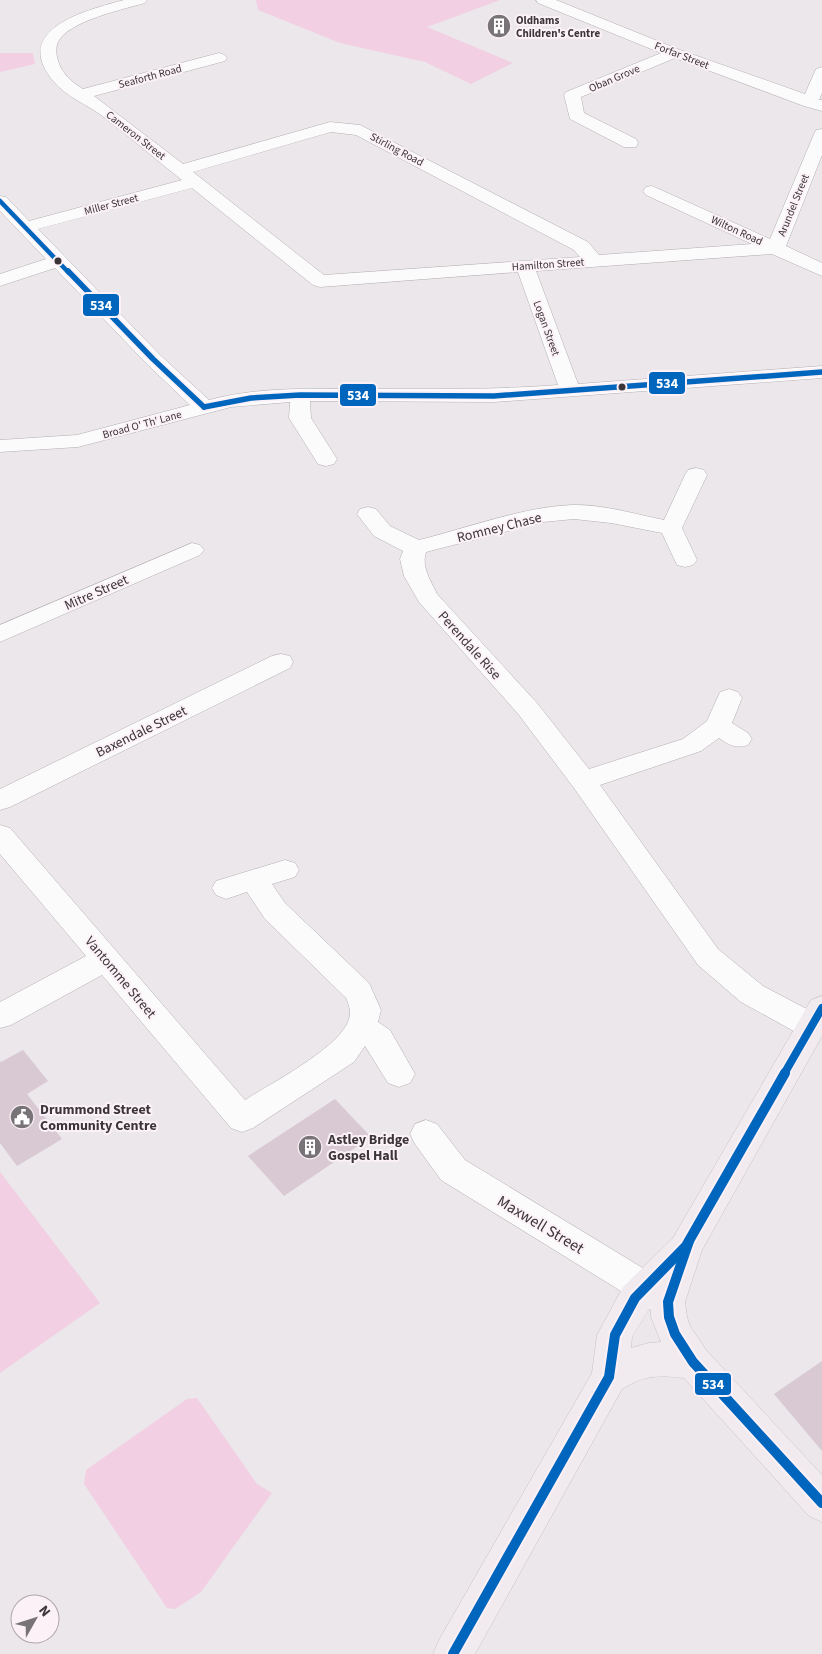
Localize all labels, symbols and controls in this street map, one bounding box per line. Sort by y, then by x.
building icon: Oldhams Children's Centre [486,13,512,39]
place label: Oldhams Children's Centre [516,13,600,41]
street label: Forfar Street [652,38,711,73]
street label: Seaforth Road [117,61,184,92]
street label: Oban Grove [586,61,642,96]
street label: Cameron Street [103,107,169,164]
street label: Stirling Road [367,129,426,170]
street label: Arundel Street [774,172,813,239]
street label: Miller Street [82,190,140,219]
street label: Wilton Road [708,212,765,249]
street label: Hamilton Street [511,254,585,275]
unlabelled marker [53,256,63,266]
line badge: 534 [82,293,120,317]
text: 534 [90,296,113,316]
street label: Logan Street [530,298,564,358]
line badge: 534 [648,371,686,395]
text: 534 [656,374,679,394]
unlabelled marker [617,382,627,392]
line badge: 534 [339,383,377,407]
text: 534 [347,386,370,406]
street label: Broad O' Th' Lane [101,407,184,442]
street label: Romney Chase [455,508,544,548]
street label: Mitre Street [61,570,132,616]
street label: Perendale Rise [433,607,506,684]
street label: Baxendale Street [93,701,191,763]
street label: Vantomme Street [80,932,161,1023]
place label: Drummond Street Community Centre [40,1100,157,1136]
public building icon: Drummond Street Community Centre [9,1104,35,1130]
place label: Astley Bridge Gospel Hall [327,1130,409,1166]
building icon: Astley Bridge Gospel Hall [297,1134,323,1160]
street label: Maxwell Street [493,1190,589,1260]
line badge: 534 [694,1372,732,1396]
text: 534 [702,1375,725,1395]
north arrow [10,1594,60,1644]
text: N [34,1602,55,1621]

